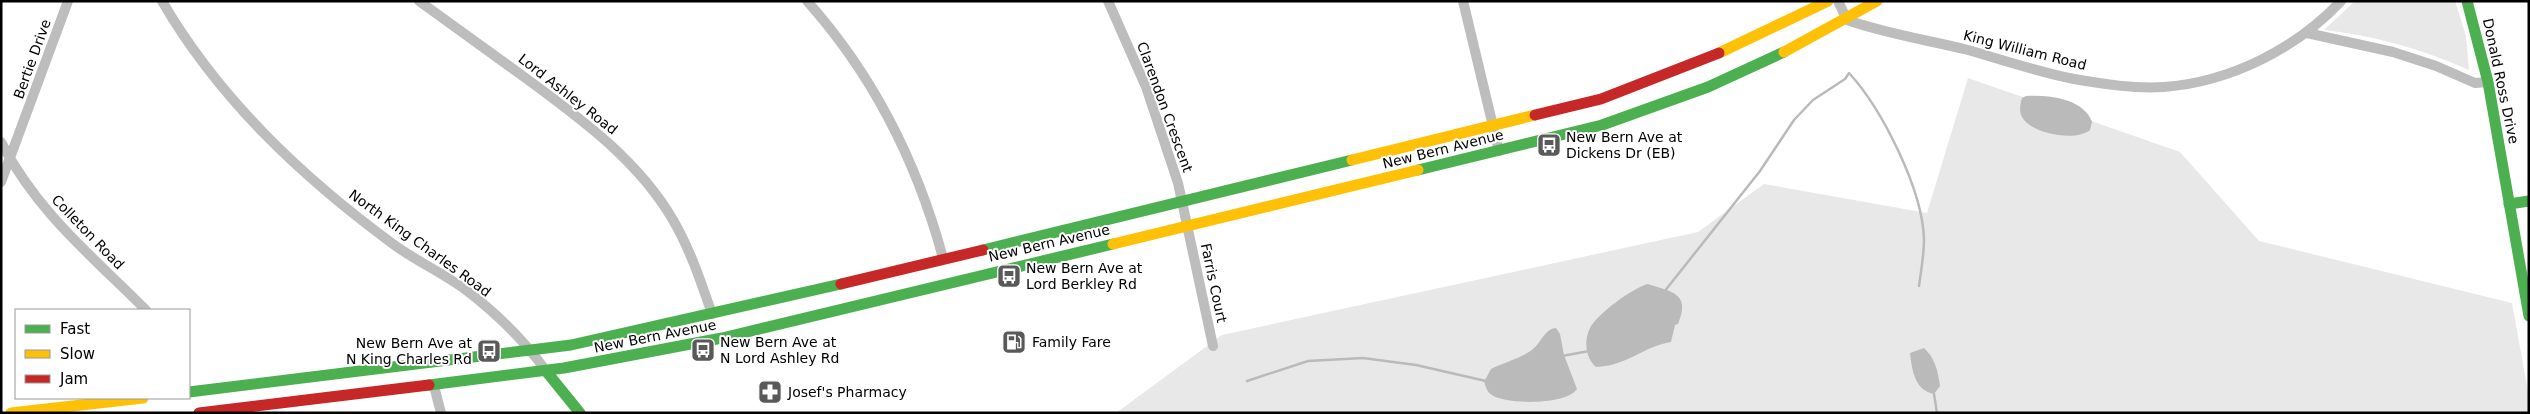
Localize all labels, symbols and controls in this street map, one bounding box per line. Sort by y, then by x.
street label: Bertie Drive [10,17,54,101]
street label: Donald Ross Drive [2480,17,2522,145]
street label: King William Road [1962,27,2088,73]
street label: Clarendon Crescent [1134,40,1196,175]
street label: Lord Ashley Road [515,50,621,138]
street label: New Bern Avenue [1381,126,1505,172]
place label: New Bern Ave at Dickens Dr (EB) [1566,129,1683,161]
bus stop icon: New Bern Ave at Dickens Dr (EB) [1536,132,1562,158]
street label: North King Charles Road [346,186,494,300]
street label: Colleton Road [48,191,128,273]
street label: New Bern Avenue [987,221,1111,265]
street label: Farris Court [1198,242,1230,325]
place label: New Bern Ave at Lord Berkley Rd [1026,260,1143,292]
bus stop icon: New Bern Ave at Lord Berkley Rd [996,263,1022,289]
legend [15,309,190,399]
street label: New Bern Avenue [593,316,717,356]
text: Fast [60,320,90,338]
fuel station icon: Family Fare [1001,329,1027,355]
place label: New Bern Ave at N Lord Ashley Rd [720,334,840,366]
place label: Family Fare [1032,334,1111,350]
place label: New Bern Ave at N King Charles Rd [346,335,473,367]
bus stop icon: New Bern Ave at N Lord Ashley Rd [690,337,716,363]
bus stop icon: New Bern Ave at N King Charles Rd [476,338,502,364]
text: Slow [60,345,95,363]
text: Jam [59,370,88,388]
pharmacy icon: Josef's Pharmacy [757,379,783,405]
place label: Josef's Pharmacy [787,384,907,400]

